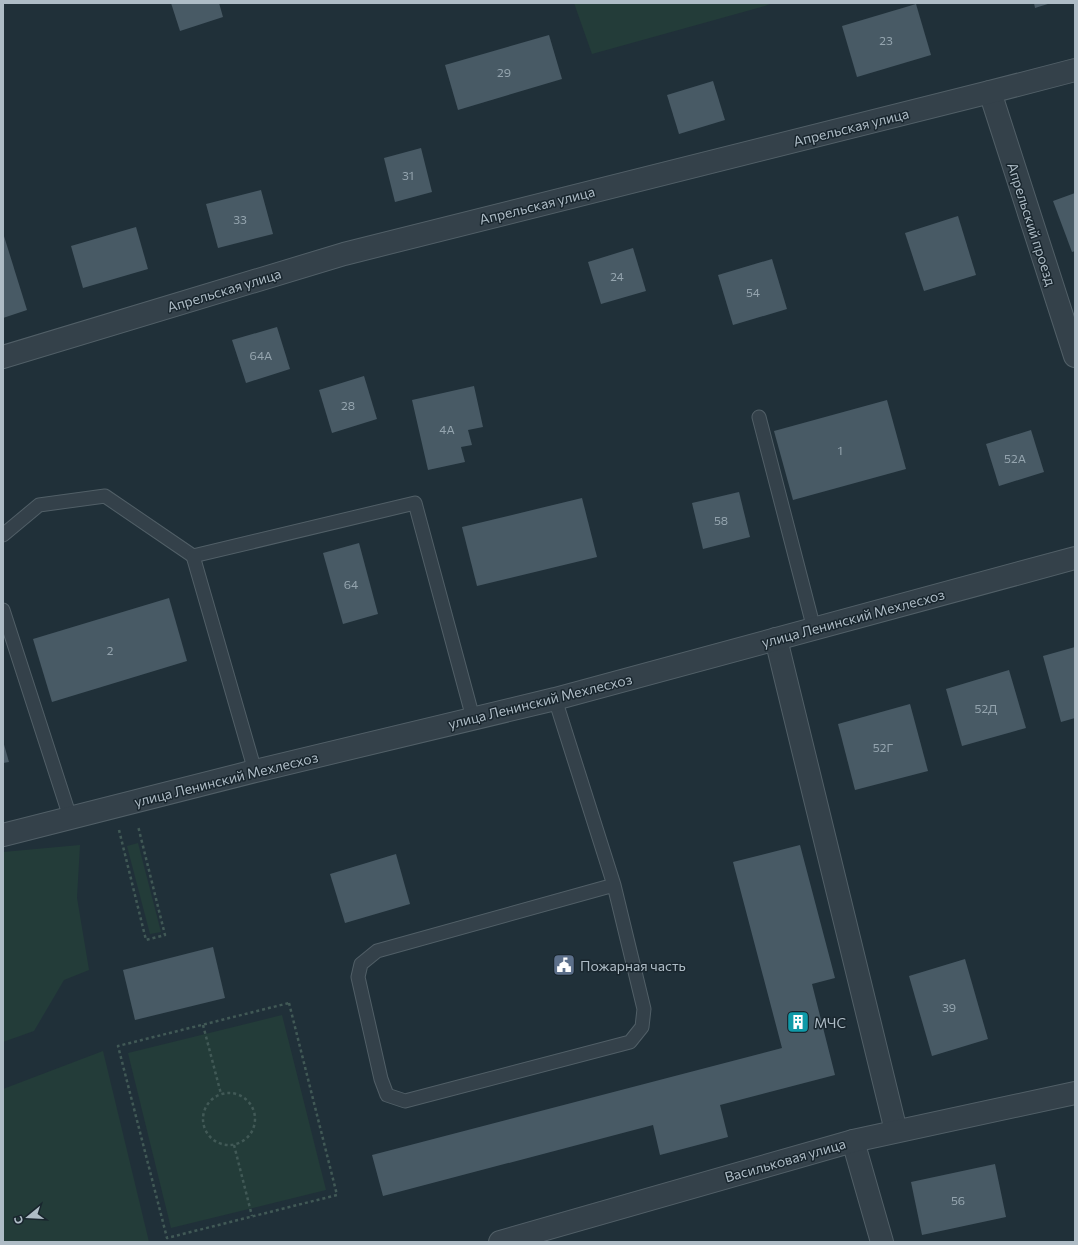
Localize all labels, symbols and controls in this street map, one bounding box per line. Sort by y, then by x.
house number: 23 [879,33,893,47]
house number: 29 [497,65,511,79]
street label: Апрельская улица [791,104,911,150]
street label: Апрельский проезд [1004,160,1060,288]
house number: 31 [402,168,414,182]
street label: Апрельская улица [477,182,597,228]
house number: 33 [233,212,247,226]
street label: Апрельская улица [165,265,283,315]
house number: 24 [610,269,624,283]
house number: 54 [746,285,760,299]
house number: 64А [250,348,272,362]
house number: 28 [341,398,355,412]
house number: 4А [439,422,455,436]
house number: 1 [837,443,843,457]
house number: 52А [1004,451,1026,465]
house number: 58 [714,513,728,527]
house number: 64 [344,577,358,591]
street label: улица Ленинский Мехлесхоз [760,585,947,651]
house number: 2 [107,643,114,657]
street label: улица Ленинский Мехлесхоз [446,670,634,732]
house number: 52Д [975,701,998,715]
house number: 52Г [873,740,893,754]
street label: улица Ленинский Мехлесхоз [132,748,320,810]
public building icon: Пожарная часть [551,952,577,978]
place label: Пожарная часть [580,957,686,974]
house number: 39 [942,1000,956,1014]
building icon: МЧС [785,1009,811,1035]
place label: МЧС [814,1014,846,1031]
street label: Васильковая улица [723,1135,847,1185]
house number: 56 [951,1193,965,1207]
north arrow [8,1197,48,1237]
text: С [11,1214,25,1226]

